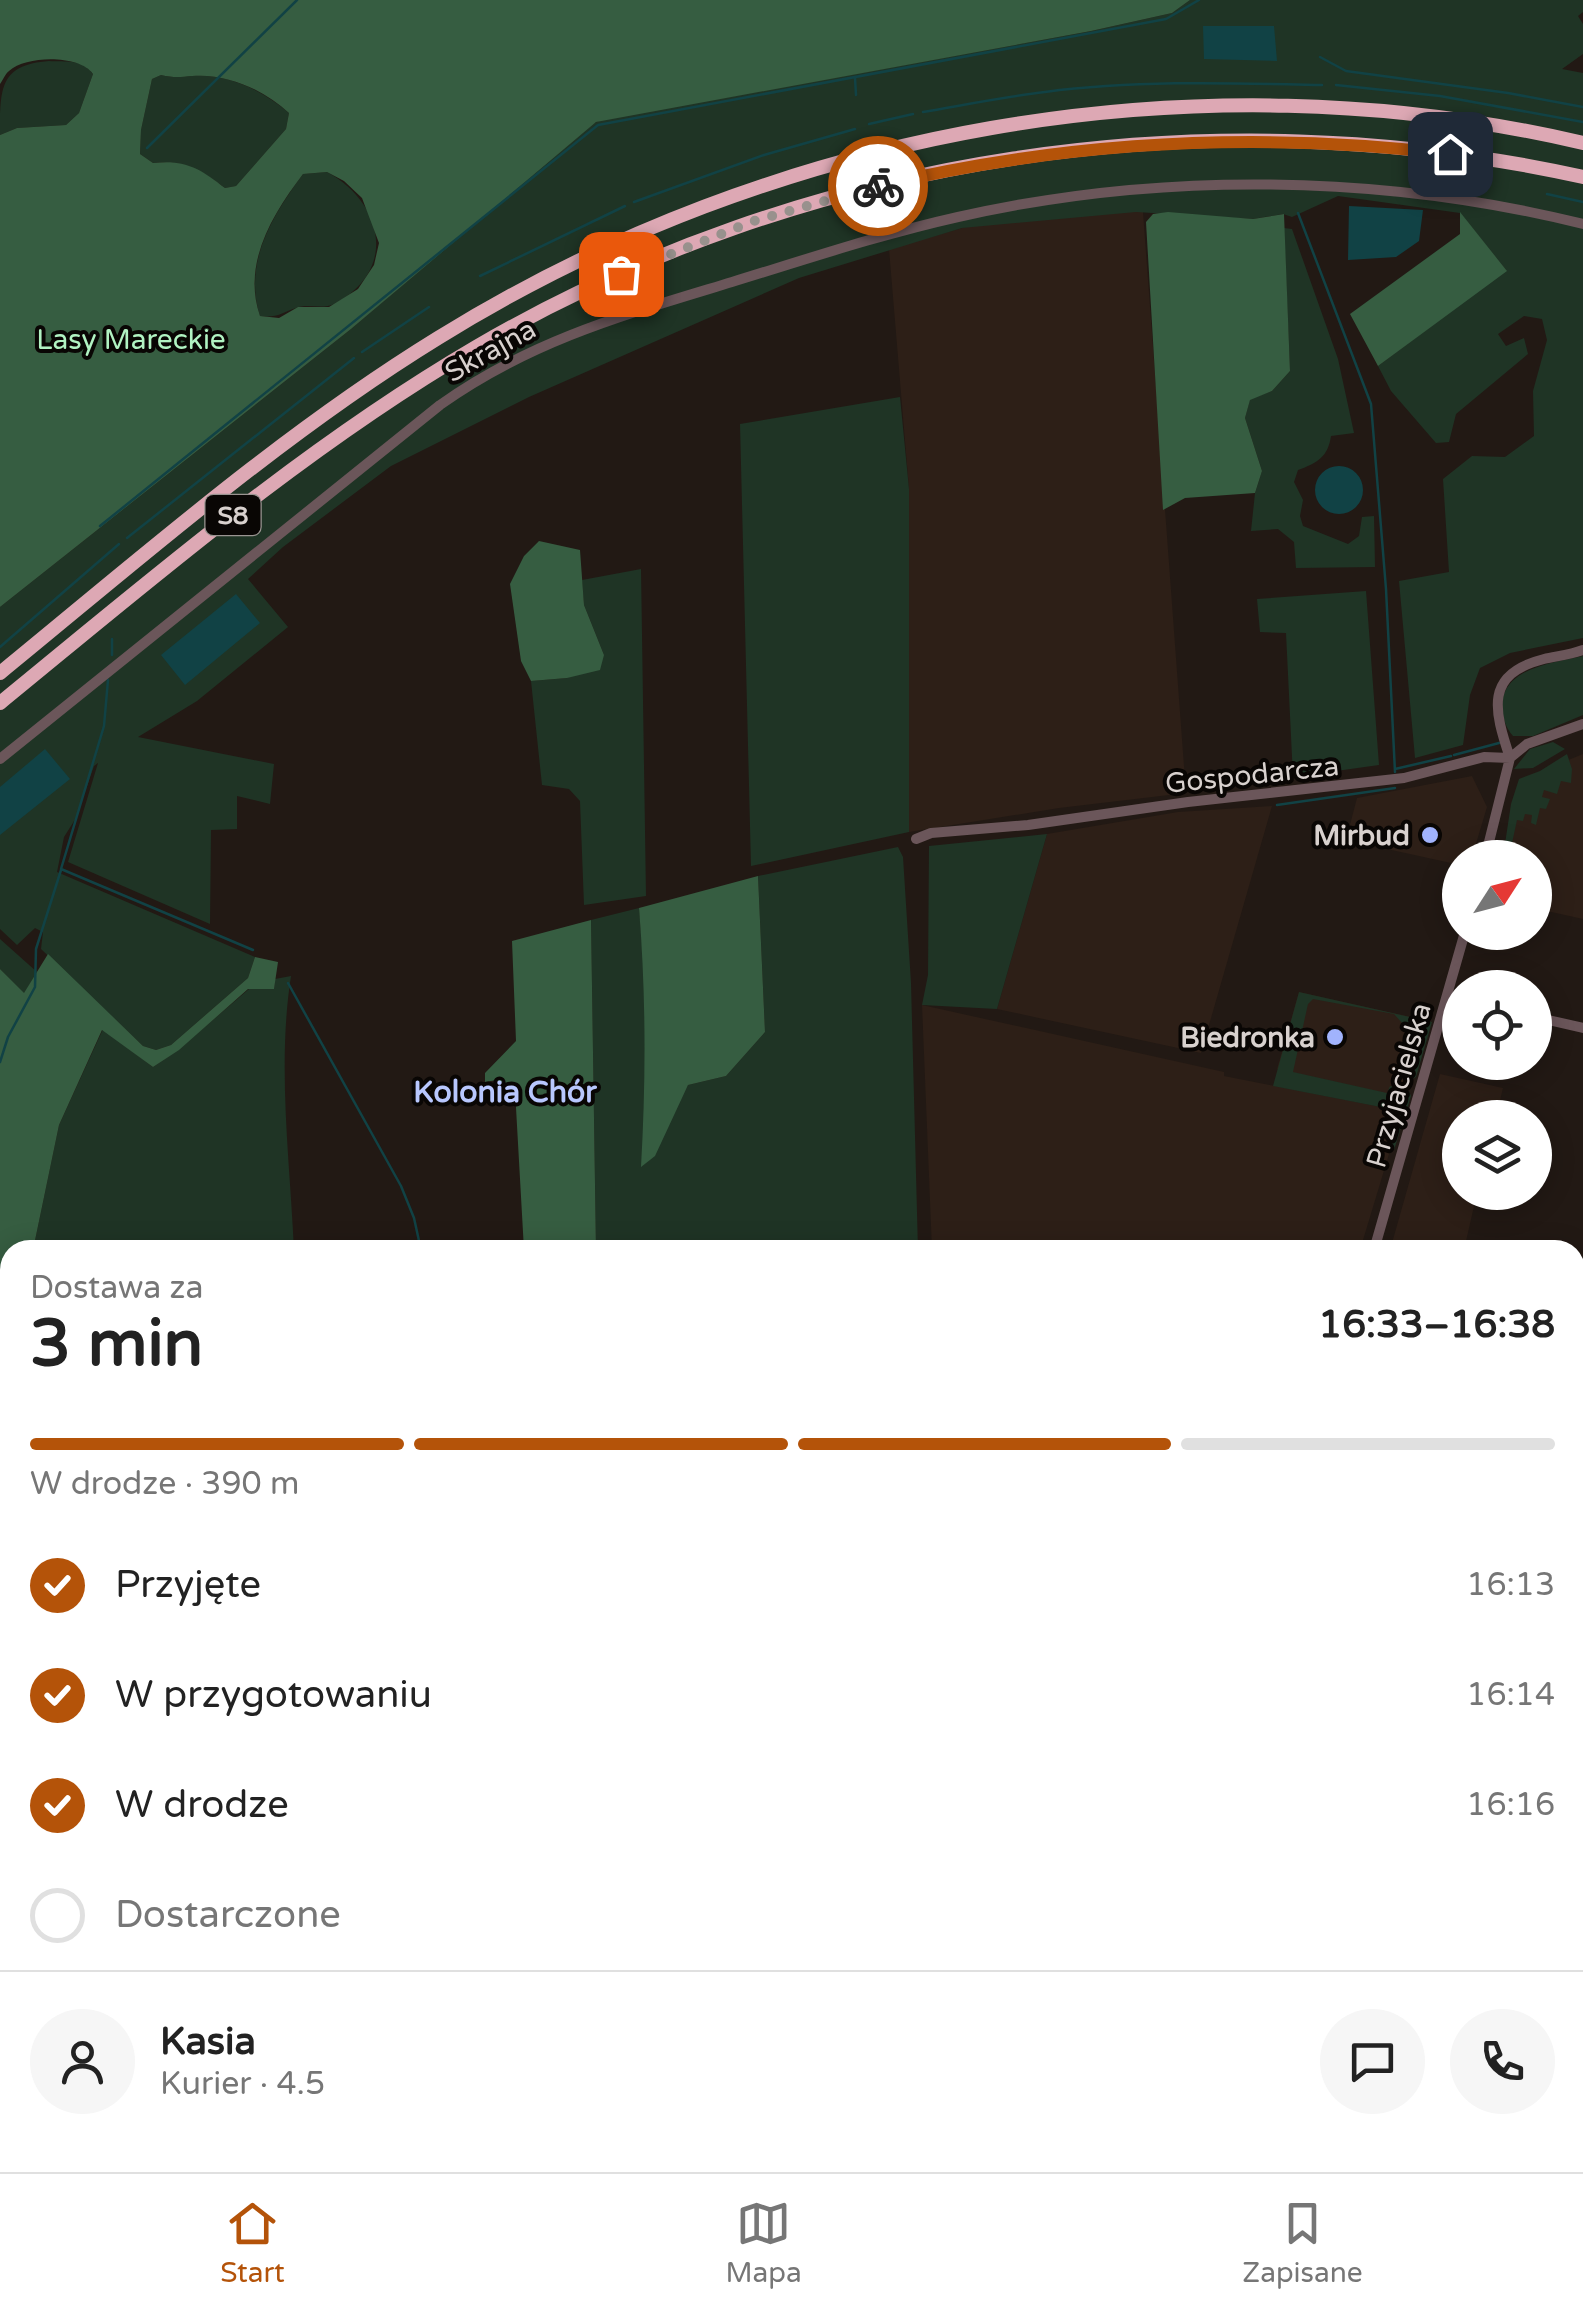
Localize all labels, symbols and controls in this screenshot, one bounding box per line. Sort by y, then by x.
pin [1408,112,1493,197]
icon: home [1423,127,1478,182]
courier [828,136,928,236]
icon: bike [851,159,906,214]
pin [579,232,664,317]
icon: bag [594,247,649,302]
street label: Skrajna [439,312,542,390]
park label: Lasy Mareckie [36,323,226,357]
road number: S8 [206,495,260,535]
street label: Gospodarcza [1163,749,1341,801]
place label: Mirbud [1313,819,1410,853]
marker: Mirbud [1419,824,1441,846]
north arrow [1442,840,1552,950]
map controls [1442,840,1552,1210]
button: locate [1442,970,1552,1080]
street label: Przyjacielska [1359,999,1439,1172]
place label: Biedronka [1180,1021,1315,1055]
marker: Biedronka [1324,1026,1346,1048]
district label: Kolonia Chór [413,1074,597,1111]
button: layers [1442,1100,1552,1210]
text: Dostawa za [30,1269,203,1307]
text: 16:33–16:38 [1318,1302,1555,1348]
text: 3 min [30,1305,203,1384]
text: W drodze · 390 m [30,1465,299,1503]
icon: check [30,1558,85,1613]
text: Przyjęte [115,1562,261,1608]
text: 16:13 [1466,1566,1555,1604]
icon: check [30,1668,85,1723]
text: W przygotowaniu [115,1672,432,1718]
text: 16:14 [1466,1676,1555,1714]
icon: check [30,1778,85,1833]
text: W drodze [115,1782,289,1828]
text: 16:16 [1466,1786,1555,1824]
text: Dostarczone [115,1892,341,1938]
button: person [30,2009,135,2114]
button: chat [1320,2009,1425,2114]
button: phone [1450,2009,1555,2114]
text: Kasia [160,2019,256,2065]
text: Kurier · 4.5 [160,2065,325,2103]
tab: Start [220,2196,285,2290]
tab: Mapa [725,2196,802,2290]
tab: Zapisane [1242,2196,1363,2290]

